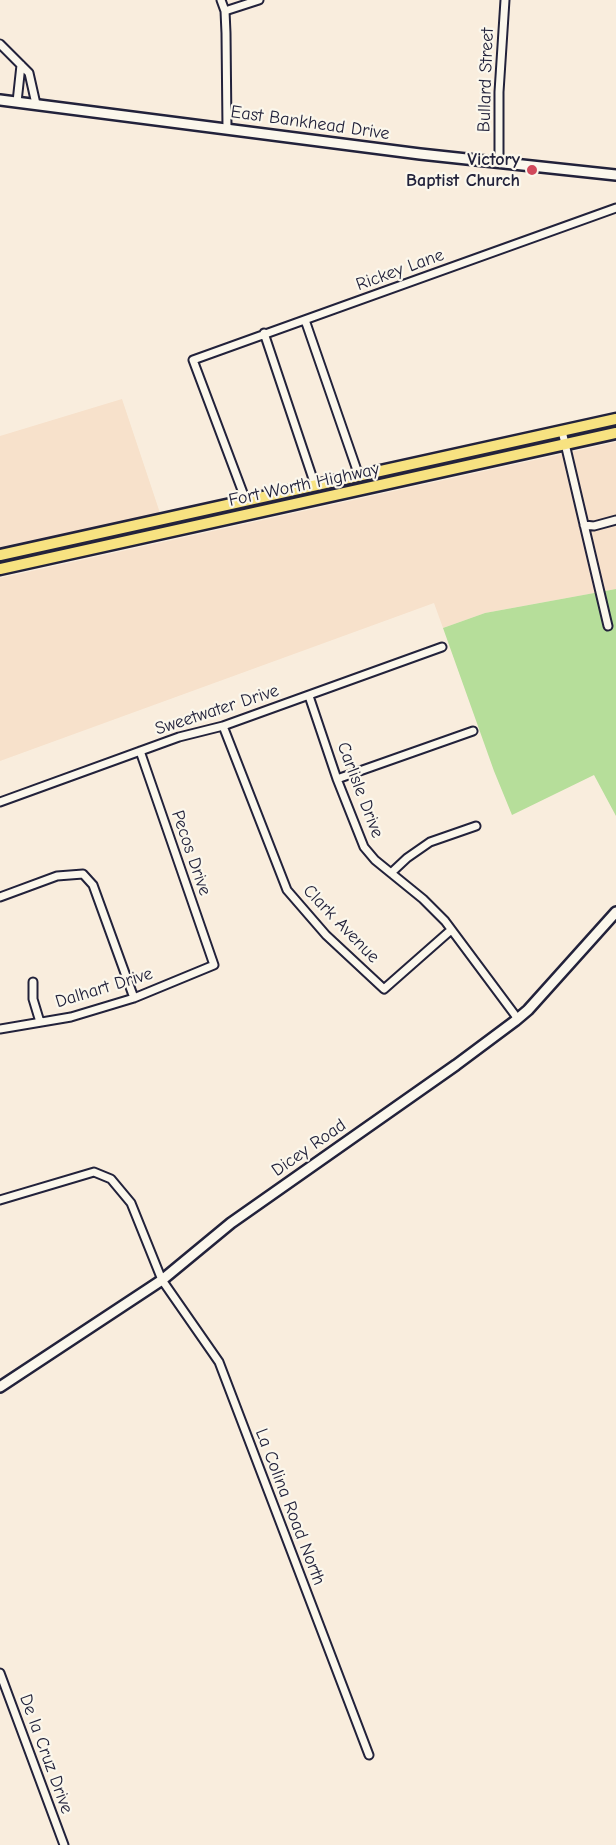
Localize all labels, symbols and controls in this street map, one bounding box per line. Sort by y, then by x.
street label: Bullard Street [473,27,499,133]
street label: East Bankhead Drive [229,101,391,145]
place label: Victory Baptist Church [406,149,520,192]
marker: Victory Baptist Church [525,163,539,177]
street label: Rickey Lane [353,244,447,296]
street label: Fort Worth Highway [227,458,381,512]
street label: Sweetwater Drive [152,680,282,740]
street label: Carlisle Drive [332,739,388,841]
street label: Pecos Drive [166,808,216,898]
street label: Clark Avenue [298,880,384,968]
street label: Dalhart Drive [53,963,155,1013]
street label: Dicey Road [268,1114,350,1182]
street label: La Colina Road North [250,1426,330,1588]
street label: De la Cruz Drive [14,1691,78,1817]

